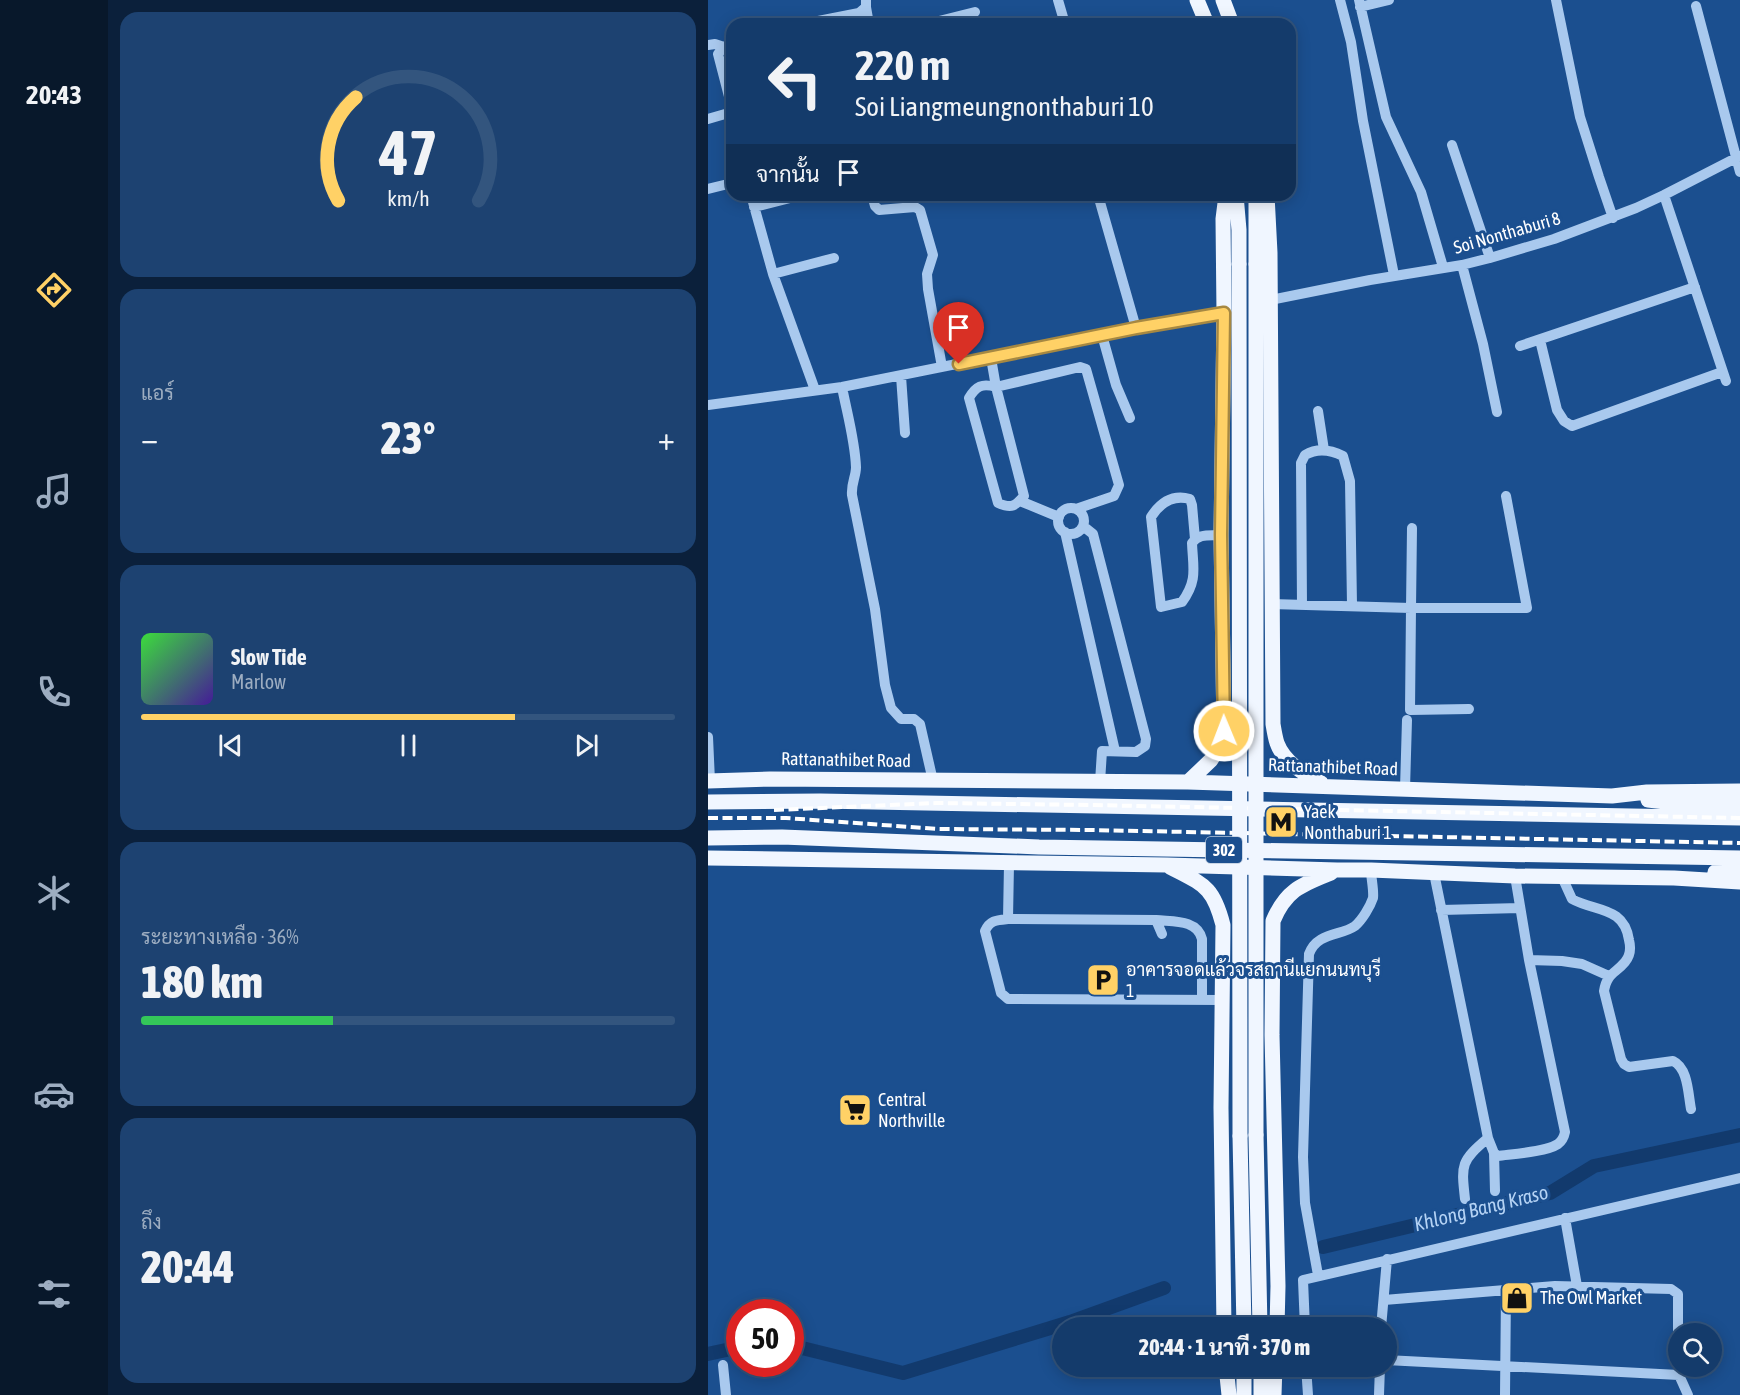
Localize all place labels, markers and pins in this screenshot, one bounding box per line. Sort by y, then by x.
pin [933,302,984,364]
place label: Yaek Nonthaburi 1 [1304,801,1392,843]
metro station icon: Yaek Nonthaburi 1 [1263,804,1299,840]
place label: อาคารจอดแล้วจรสถานีแยกนนทบุรี 1 [1126,957,1381,1001]
parking icon: อาคารจอดแล้วจรสถานีแยกนนทบุรี 1 [1085,962,1121,998]
place label: Central Northville [878,1089,945,1131]
supermarket icon: Central Northville [837,1092,873,1128]
shop icon: The Owl Market [1499,1280,1535,1316]
place label: The Owl Market [1540,1287,1642,1308]

